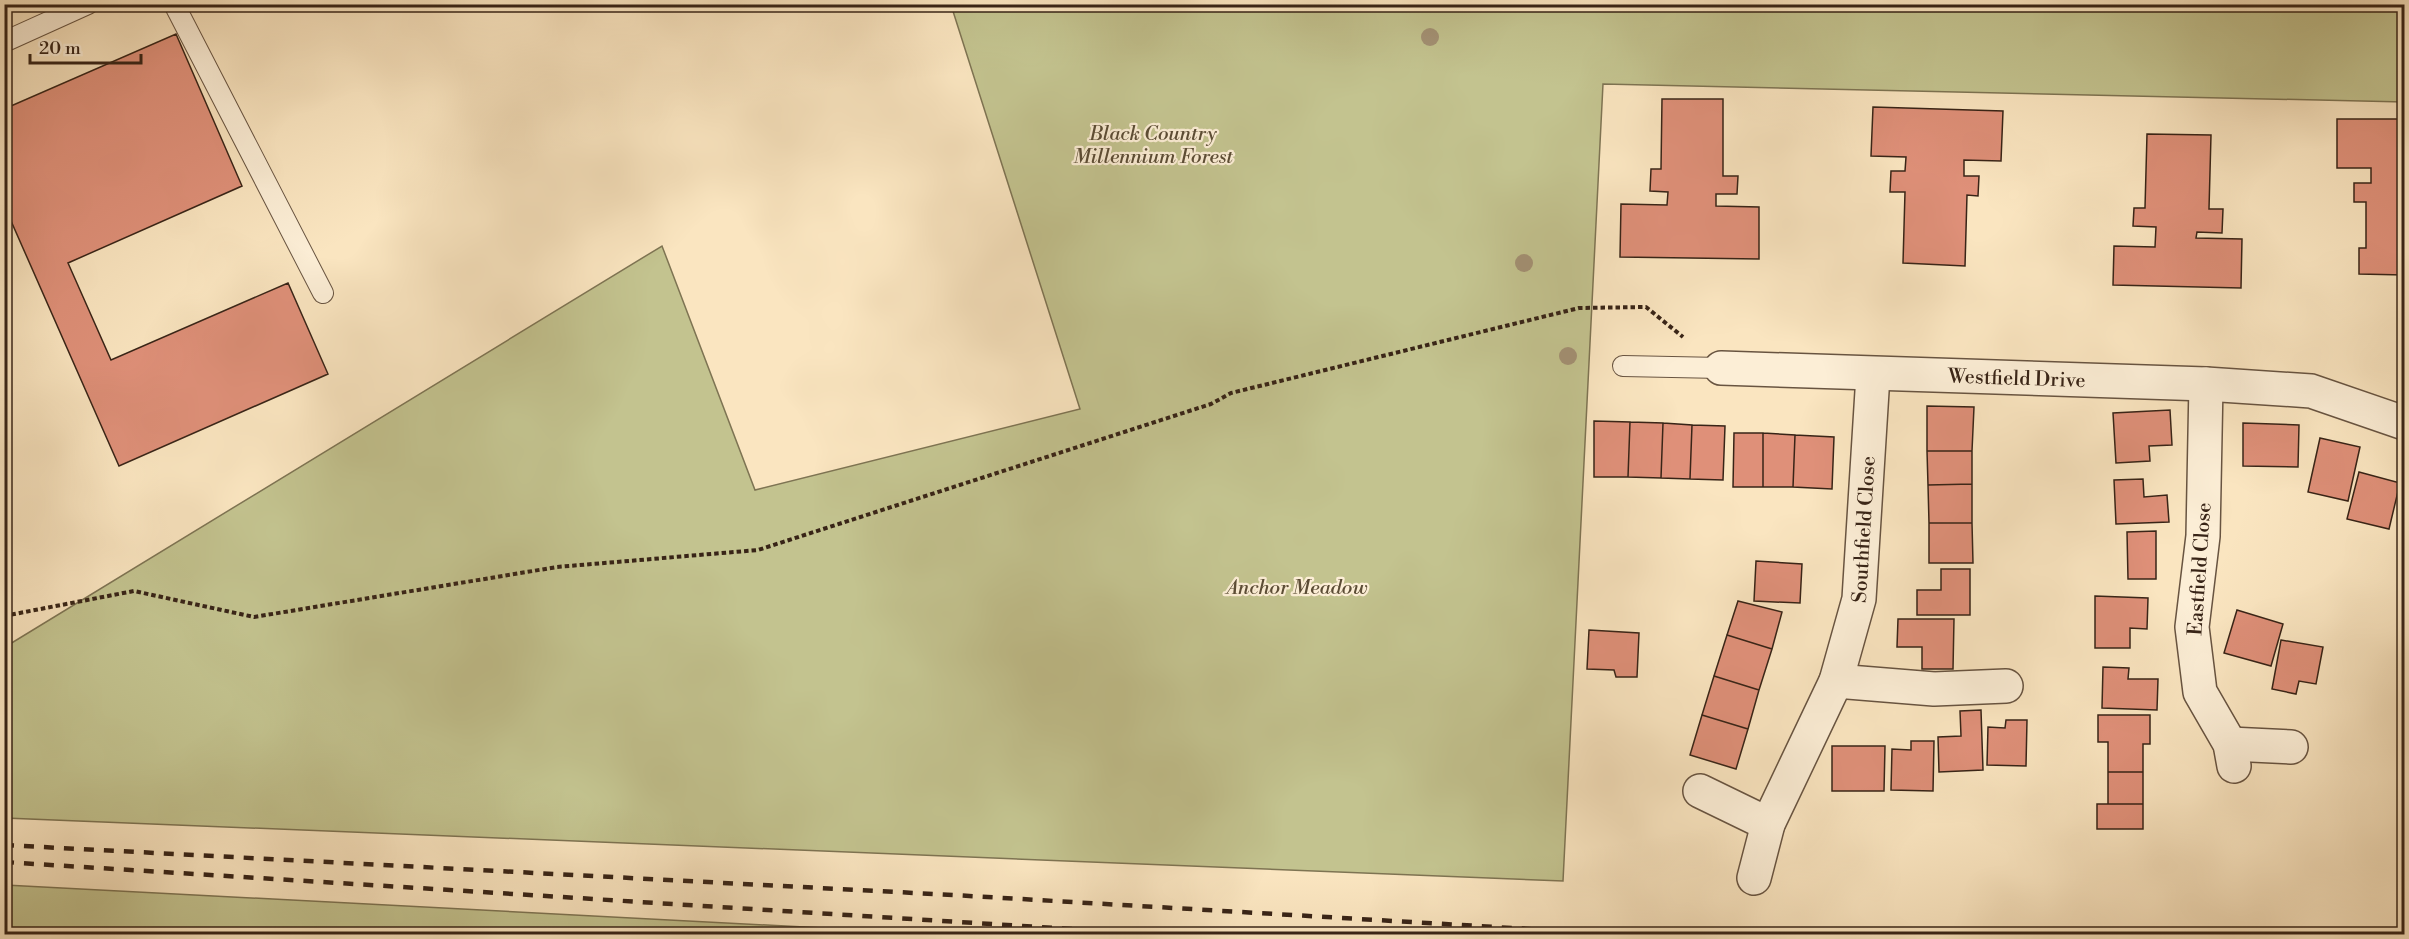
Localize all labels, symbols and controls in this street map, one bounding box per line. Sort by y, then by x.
scale bar [30,27,141,65]
text: 20 m [39,37,81,60]
park label: Black Country Millennium Forest [1073,122,1233,170]
street label: Westfield Drive [1947,364,2086,394]
street label: Southfield Close [1848,455,1882,604]
street label: Eastfield Close [2183,502,2218,637]
park label: Anchor Meadow [1224,576,1368,601]

